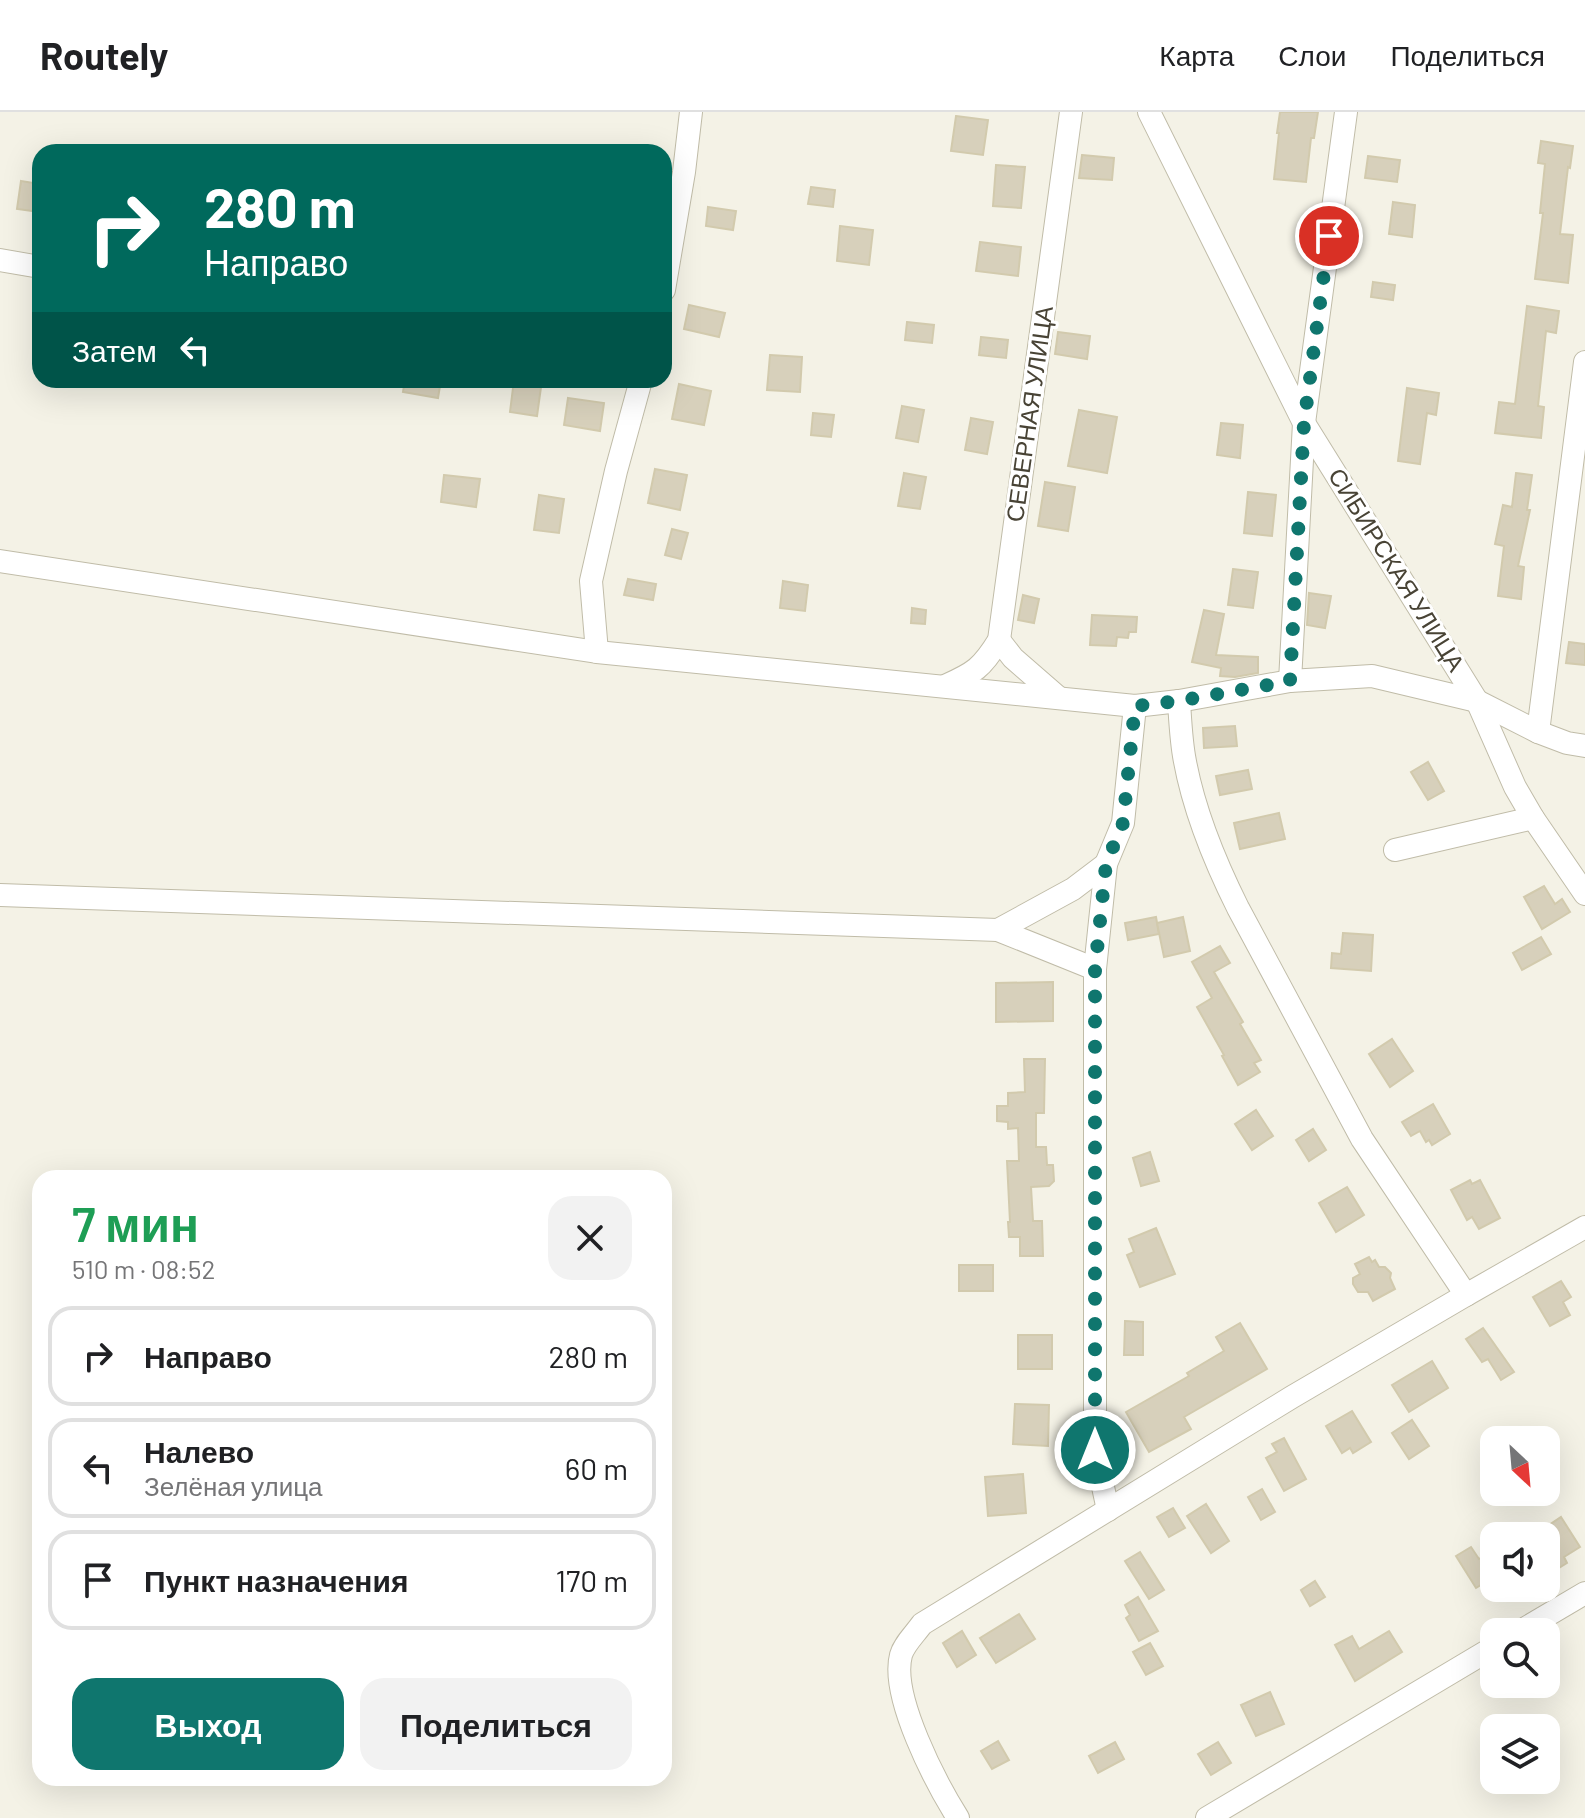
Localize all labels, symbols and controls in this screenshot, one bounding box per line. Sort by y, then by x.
text: Routely [40,32,168,78]
text: Карта [1159,38,1234,72]
text: Слои [1278,38,1346,72]
text: Поделиться [1390,38,1545,72]
text: 280 m [204,172,356,239]
icon: right [72,176,176,280]
pin [1295,202,1363,270]
icon: arrive [1307,214,1351,258]
text: Направо [204,240,348,283]
street label: СЕВЕРНАЯ УЛИЦА [999,304,1058,524]
icon: left [173,328,217,372]
text: Затем [72,332,157,368]
street label: СИБИРСКАЯ УЛИЦА [1323,462,1472,676]
text: 7 мин [72,1194,199,1252]
button: close [548,1196,632,1280]
text: 510 m · 08:52 [72,1253,215,1284]
icon: right [76,1334,120,1378]
text: Направо [144,1338,272,1374]
text: 280 m [549,1338,628,1374]
position arrow [1053,1408,1137,1492]
north arrow [1480,1426,1560,1506]
map controls [1480,1426,1560,1794]
text: Налево [144,1433,254,1469]
icon: left [76,1446,120,1490]
text: 60 m [565,1450,628,1486]
text: Зелёная улица [144,1470,323,1501]
button: sound [1480,1522,1560,1602]
icon: arrive [76,1558,120,1602]
text: Пункт назначения [144,1562,408,1598]
text: 170 m [556,1562,628,1598]
button: search [1480,1618,1560,1698]
button: Выход [72,1678,344,1770]
button: Поделиться [360,1678,632,1770]
button: layers [1480,1714,1560,1794]

